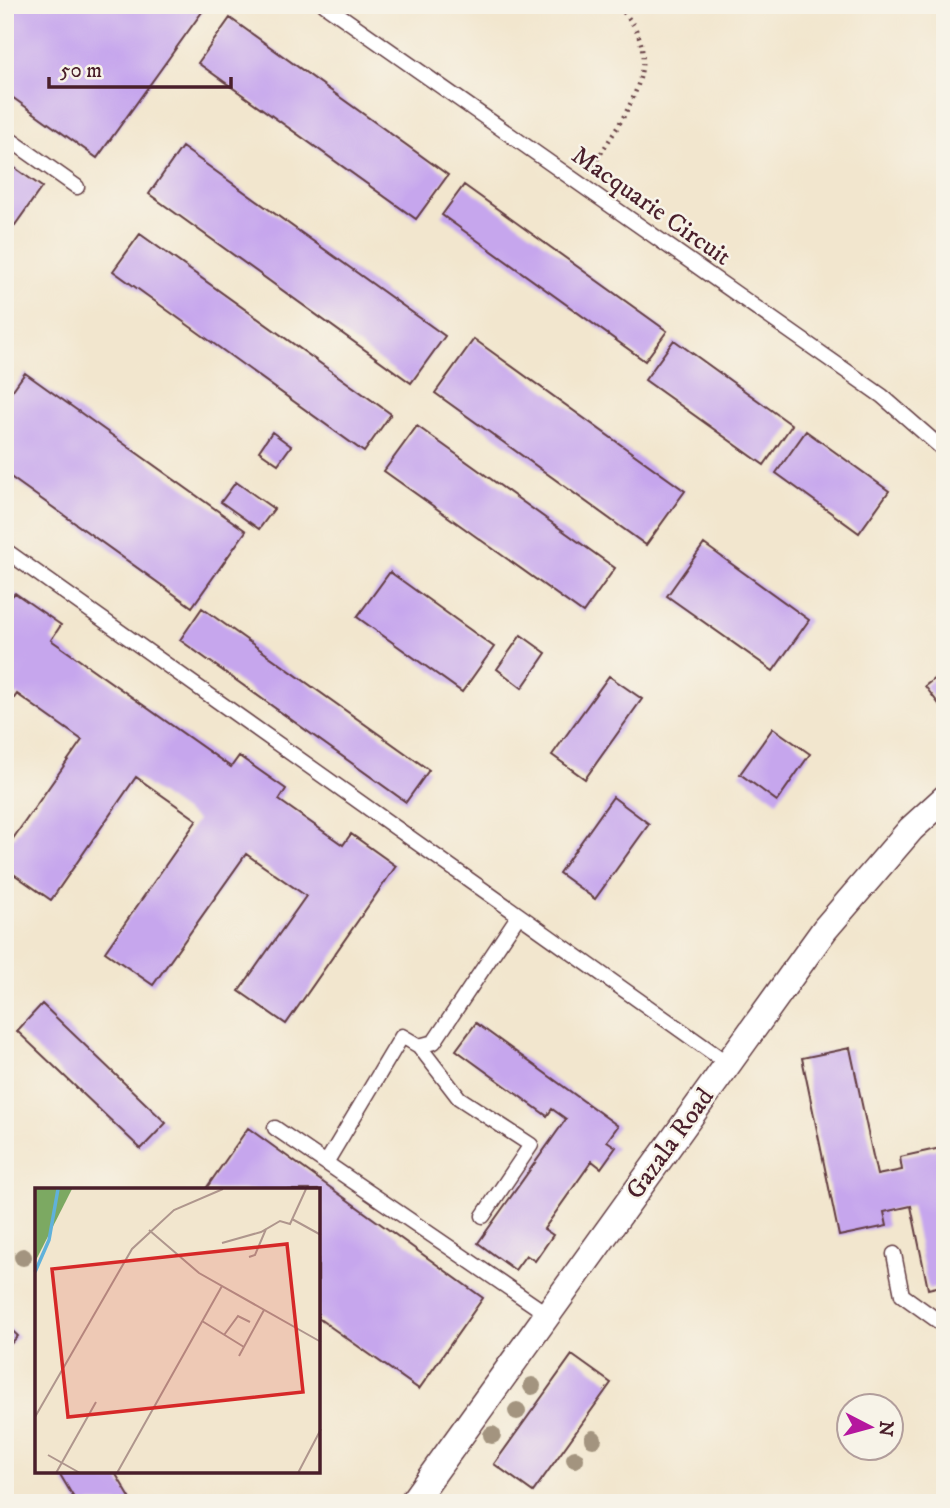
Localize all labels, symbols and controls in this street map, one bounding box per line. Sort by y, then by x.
scale bar [49,46,231,90]
text: 50 m [60,58,102,84]
street label: Macquarie Circuit [565,139,737,273]
street label: Gazala Road [619,1082,722,1206]
inset map [35,1188,320,1473]
north arrow [834,1392,904,1462]
text: N [873,1420,898,1438]

